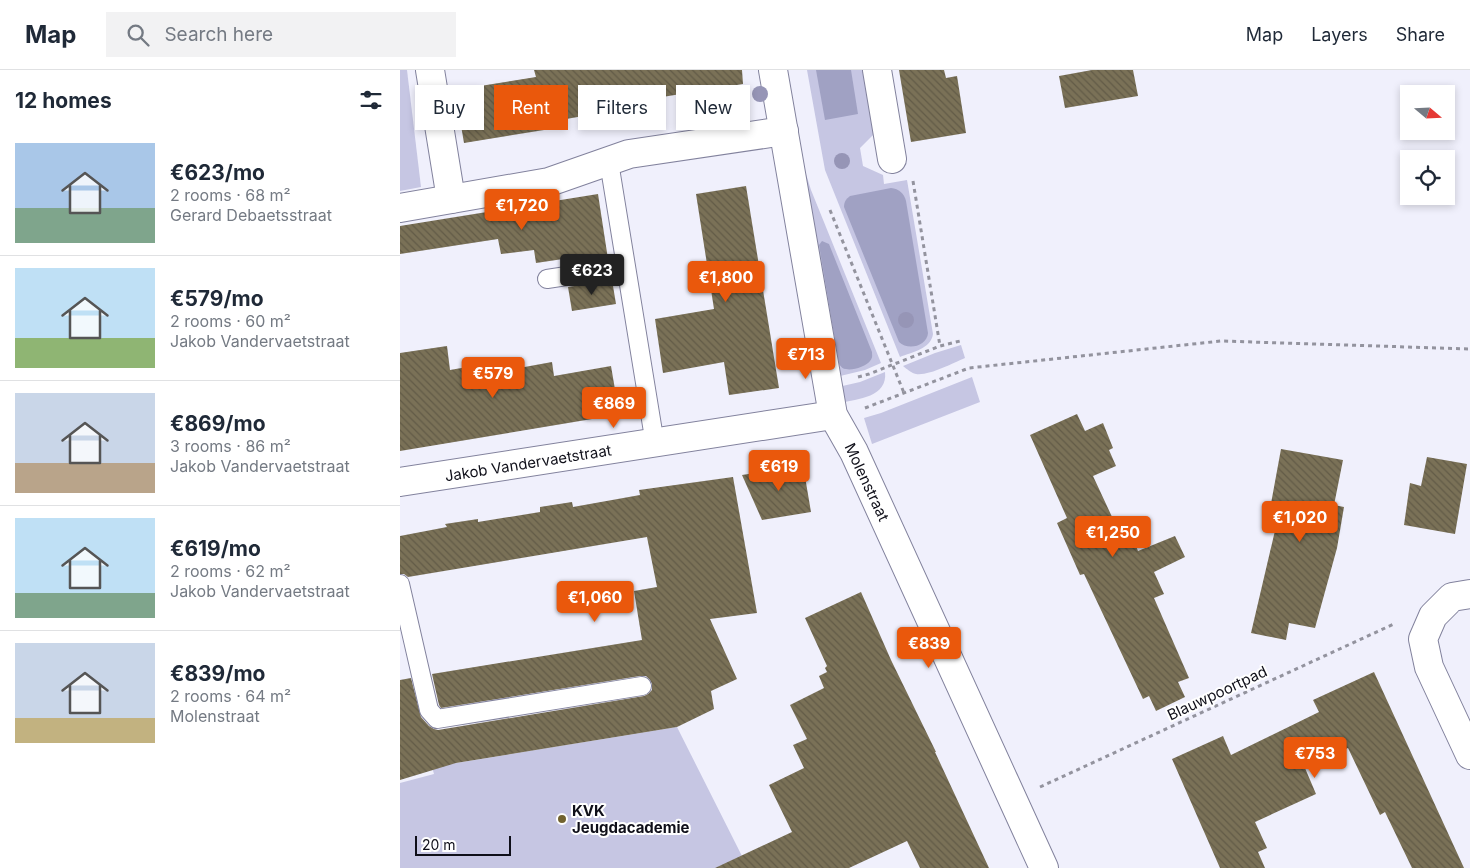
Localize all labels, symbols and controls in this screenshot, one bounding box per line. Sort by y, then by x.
search box [106,12,456,57]
text: Map [25,20,76,49]
icon: search [124,21,152,49]
text: Search here [164,23,273,46]
text: Map [1246,24,1283,45]
text: Layers [1311,24,1368,45]
text: Share [1396,24,1445,45]
chip: Buy [415,85,484,130]
chip: Rent [494,85,568,130]
chip: Filters [578,85,666,130]
chip: New [676,85,750,130]
north arrow [1400,85,1455,140]
map controls [1400,85,1455,205]
icon: filters [357,86,385,114]
text: 12 homes [15,88,112,113]
button: locate [1400,150,1455,205]
text: €623/mo [170,160,265,185]
icon: home [55,163,115,223]
text: 2 rooms · 68 m² [170,185,291,205]
pin: €1,720 [481,189,563,231]
text: €1,720 [496,195,548,215]
text: Gerard Debaetsstraat [170,205,332,225]
pin: €623 [562,254,622,296]
text: €623 [571,260,613,280]
pin: €1,800 [685,260,767,303]
text: €1,800 [699,267,753,287]
text: €579/mo [170,286,264,311]
icon: home [55,288,115,348]
text: 2 rooms · 60 m² [170,311,291,331]
text: Jakob Vandervaetstraat [170,331,350,351]
pin: €713 [776,338,836,380]
text: €713 [787,344,825,364]
pin: €579 [463,356,523,399]
text: €579 [473,363,513,383]
pin: €869 [584,386,644,429]
text: €869 [593,393,635,413]
text: €869/mo [170,411,266,436]
icon: home [55,413,115,473]
text: 3 rooms · 86 m² [170,436,291,456]
street label: Jakob Vandervaetstraat [443,440,613,486]
street label: Molenstraat [841,440,893,524]
pin: €619 [749,450,809,492]
text: Jakob Vandervaetstraat [170,456,350,476]
text: €619 [760,456,798,476]
pin: €1,020 [1259,500,1341,543]
text: €1,020 [1273,507,1327,527]
pin: €1,250 [1072,516,1154,558]
text: €1,250 [1086,522,1140,542]
text: €619/mo [170,536,261,561]
icon: home [55,538,115,598]
text: 2 rooms · 62 m² [170,561,291,581]
pin: €1,060 [554,580,636,623]
text: Jakob Vandervaetstraat [170,581,350,601]
text: €1,060 [568,587,622,607]
pin: €839 [899,626,959,669]
text: €839 [908,633,950,653]
text: €839/mo [170,661,265,686]
street label: Blauwpoortpad [1164,662,1270,724]
icon: home [55,663,115,723]
text: 2 rooms · 64 m² [170,686,291,706]
text: Molenstraat [170,706,260,726]
pin: €753 [1285,736,1345,779]
text: €753 [1295,743,1335,763]
place label: KVK Jeugdacademie [572,801,690,837]
marker: KVK Jeugdacademie [556,813,568,825]
scale bar [415,833,511,856]
text: 20 m [422,836,456,853]

